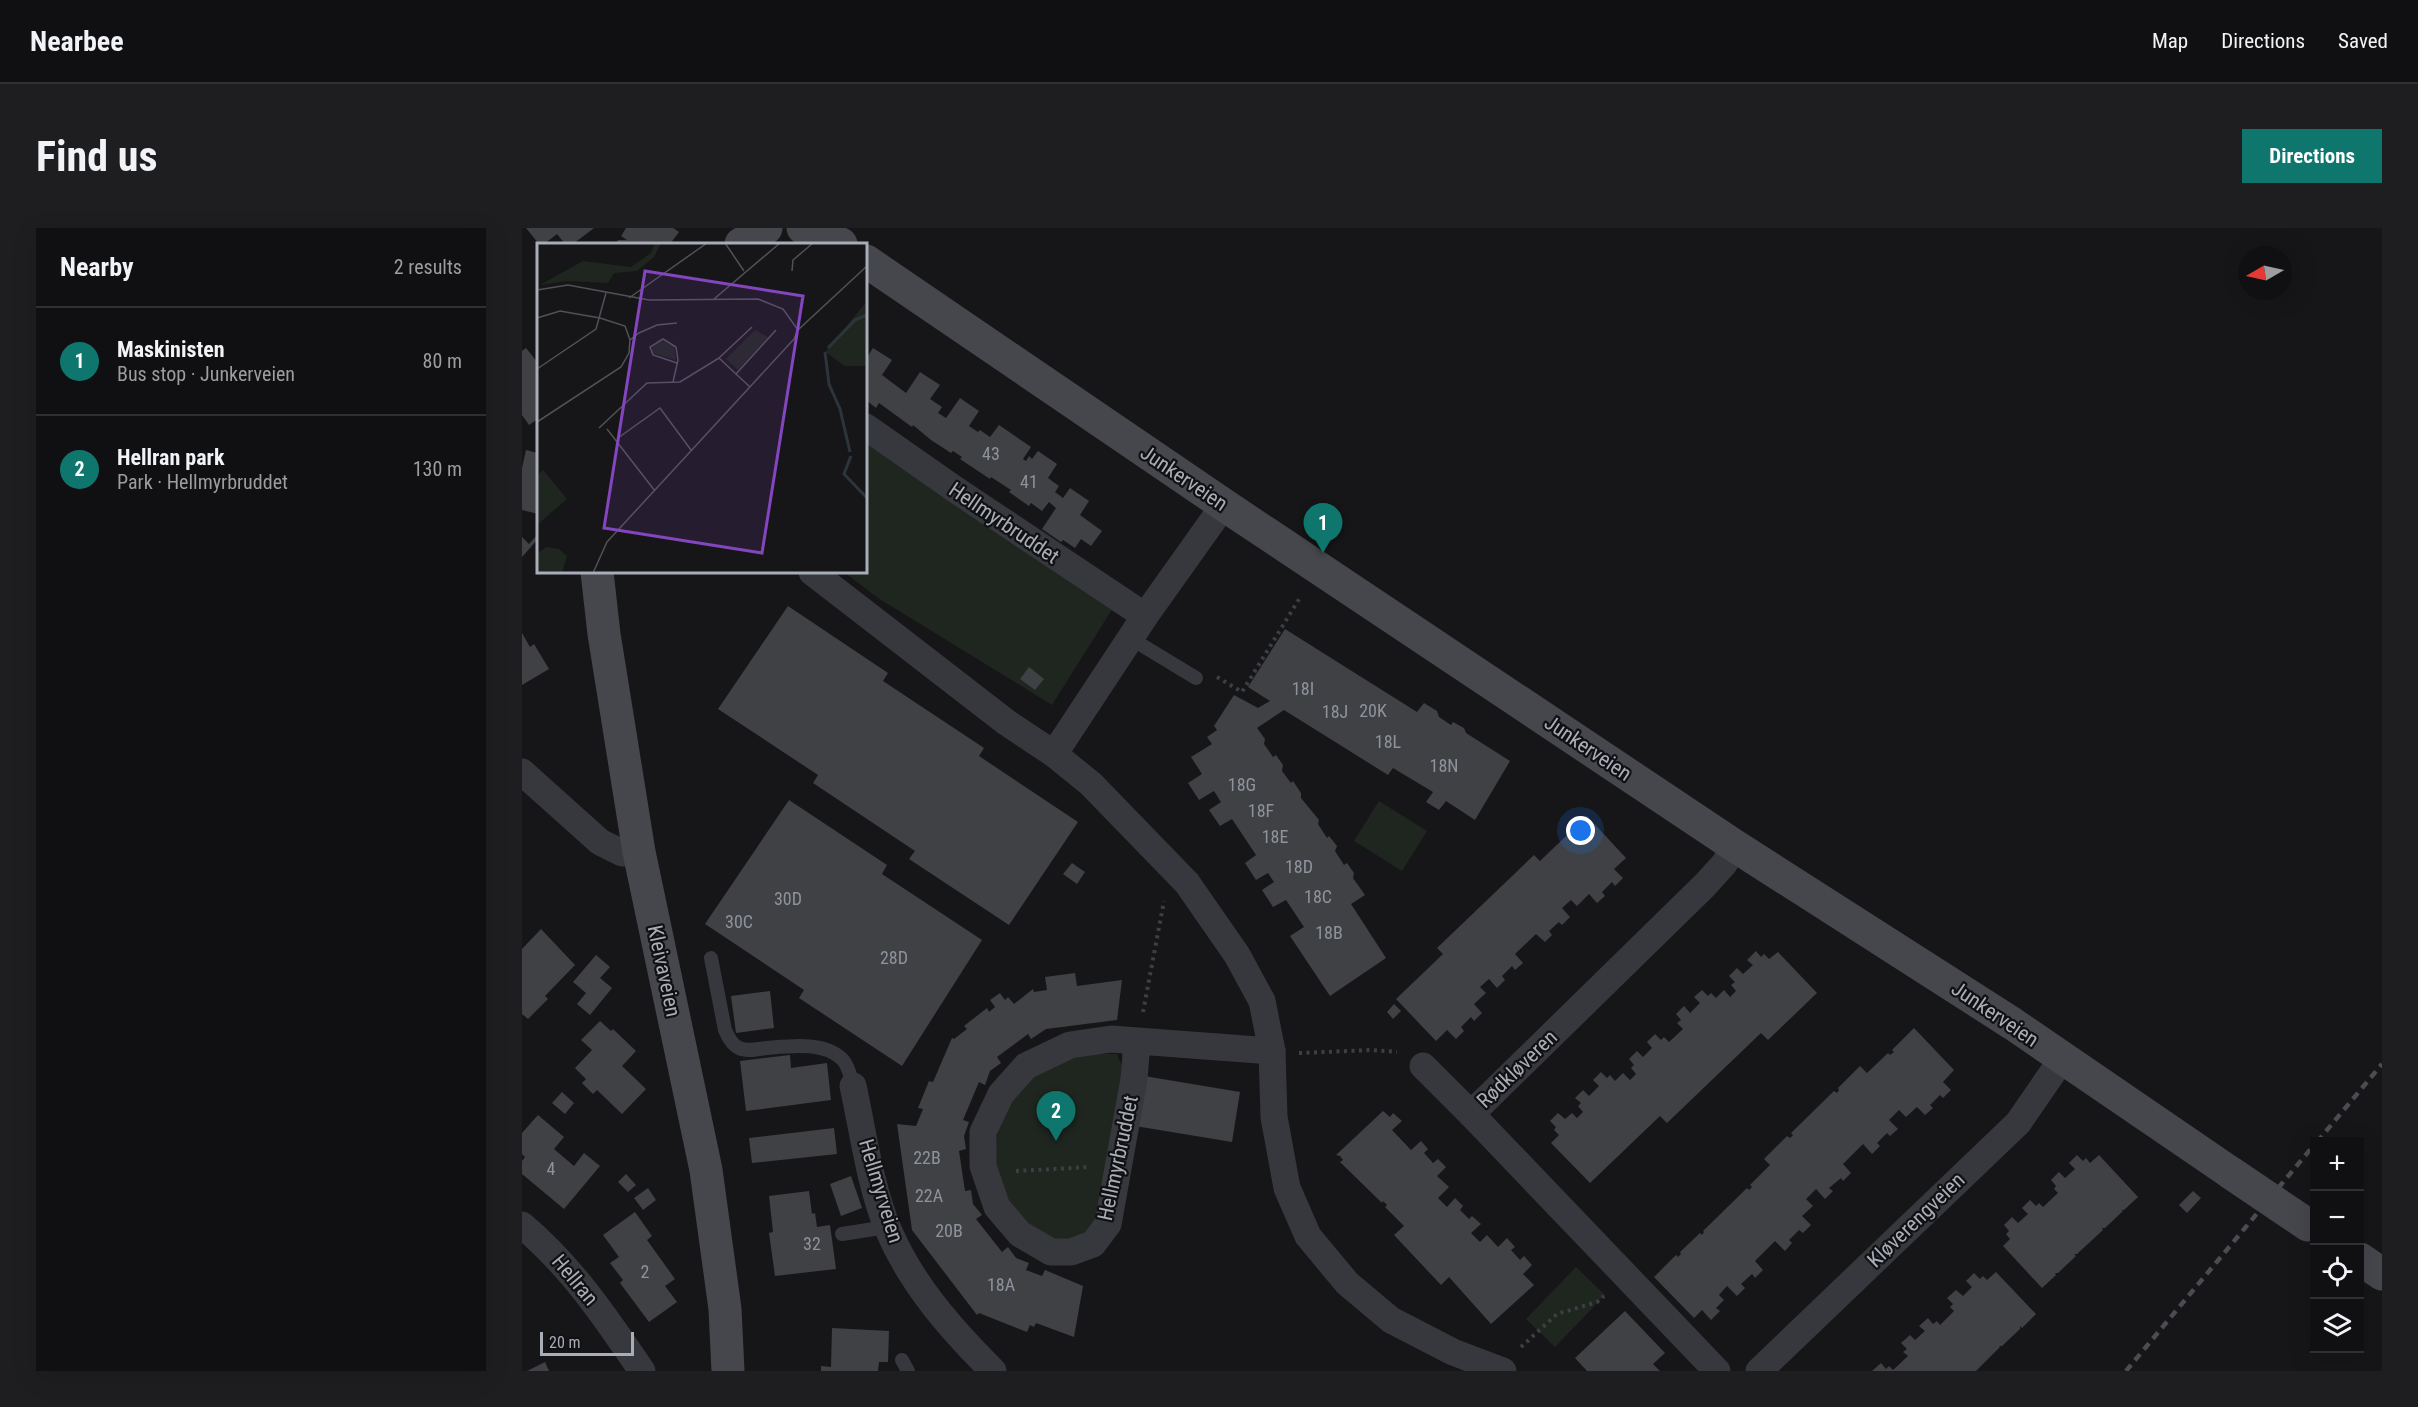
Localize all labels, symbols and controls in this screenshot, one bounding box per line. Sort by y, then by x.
text: Nearbee [30,25,124,58]
text: Map [2152,29,2188,53]
text: Directions [2221,29,2305,53]
text: Saved [2338,29,2388,53]
button: Directions [2242,129,2382,183]
text: Find us [36,132,157,181]
inset map [537,243,867,573]
north arrow [2238,246,2292,300]
text: Nearby [60,252,134,282]
text: 2 results [394,255,462,279]
text: Maskinisten [117,337,225,362]
text: 1 [74,349,85,373]
text: 80 m [423,349,462,373]
text: Bus stop · Junkerveien [117,362,295,386]
street label: Junkerveien [1136,440,1232,516]
house number: 43 [982,443,1000,464]
text: Hellran park [117,445,224,470]
text: 2 [74,457,85,481]
text: 130 m [413,457,462,481]
text: Park · Hellmyrbruddet [117,470,288,494]
house number: 41 [1020,471,1038,492]
street label: Hellmyrbruddet [945,477,1063,569]
pin: 1 [1304,504,1342,553]
house number: 18I [1292,678,1314,699]
house number: 20K [1359,700,1387,721]
house number: 18J [1322,701,1348,722]
street label: Junkerveien [1540,710,1636,786]
house number: 18L [1375,731,1402,752]
house number: 18N [1430,755,1458,776]
house number: 18G [1228,774,1256,795]
house number: 18F [1248,800,1275,821]
your location [1566,816,1595,845]
house number: 18E [1262,826,1288,847]
house number: 18D [1285,856,1313,877]
house number: 18C [1304,886,1332,907]
house number: 30D [774,888,802,909]
house number: 30C [725,911,753,932]
house number: 18B [1315,922,1343,943]
street label: Kleivaveien [643,923,685,1019]
house number: 28D [880,947,908,968]
street label: Junkerveien [1947,976,2043,1052]
street label: Rødkløveren [1472,1025,1562,1113]
pin: 2 [1036,1092,1076,1141]
street label: Hellmyrbruddet [1093,1093,1143,1223]
street label: Hellmyrveien [854,1136,908,1246]
map controls [2310,1137,2364,1353]
button: + [2310,1137,2364,1191]
house number: 22B [913,1147,941,1168]
house number: 4 [547,1158,556,1179]
street label: Kløverengveien [1863,1168,1969,1272]
house number: 22A [915,1185,944,1206]
button: − [2310,1191,2364,1245]
house number: 20B [935,1220,963,1241]
house number: 32 [803,1233,821,1254]
button: locate [2310,1245,2364,1299]
street label: Hellran [547,1250,603,1310]
house number: 2 [641,1261,650,1282]
house number: 18A [987,1274,1016,1295]
button: layers [2310,1299,2364,1353]
scale bar [540,1329,634,1356]
text: 20 m [549,1333,581,1352]

